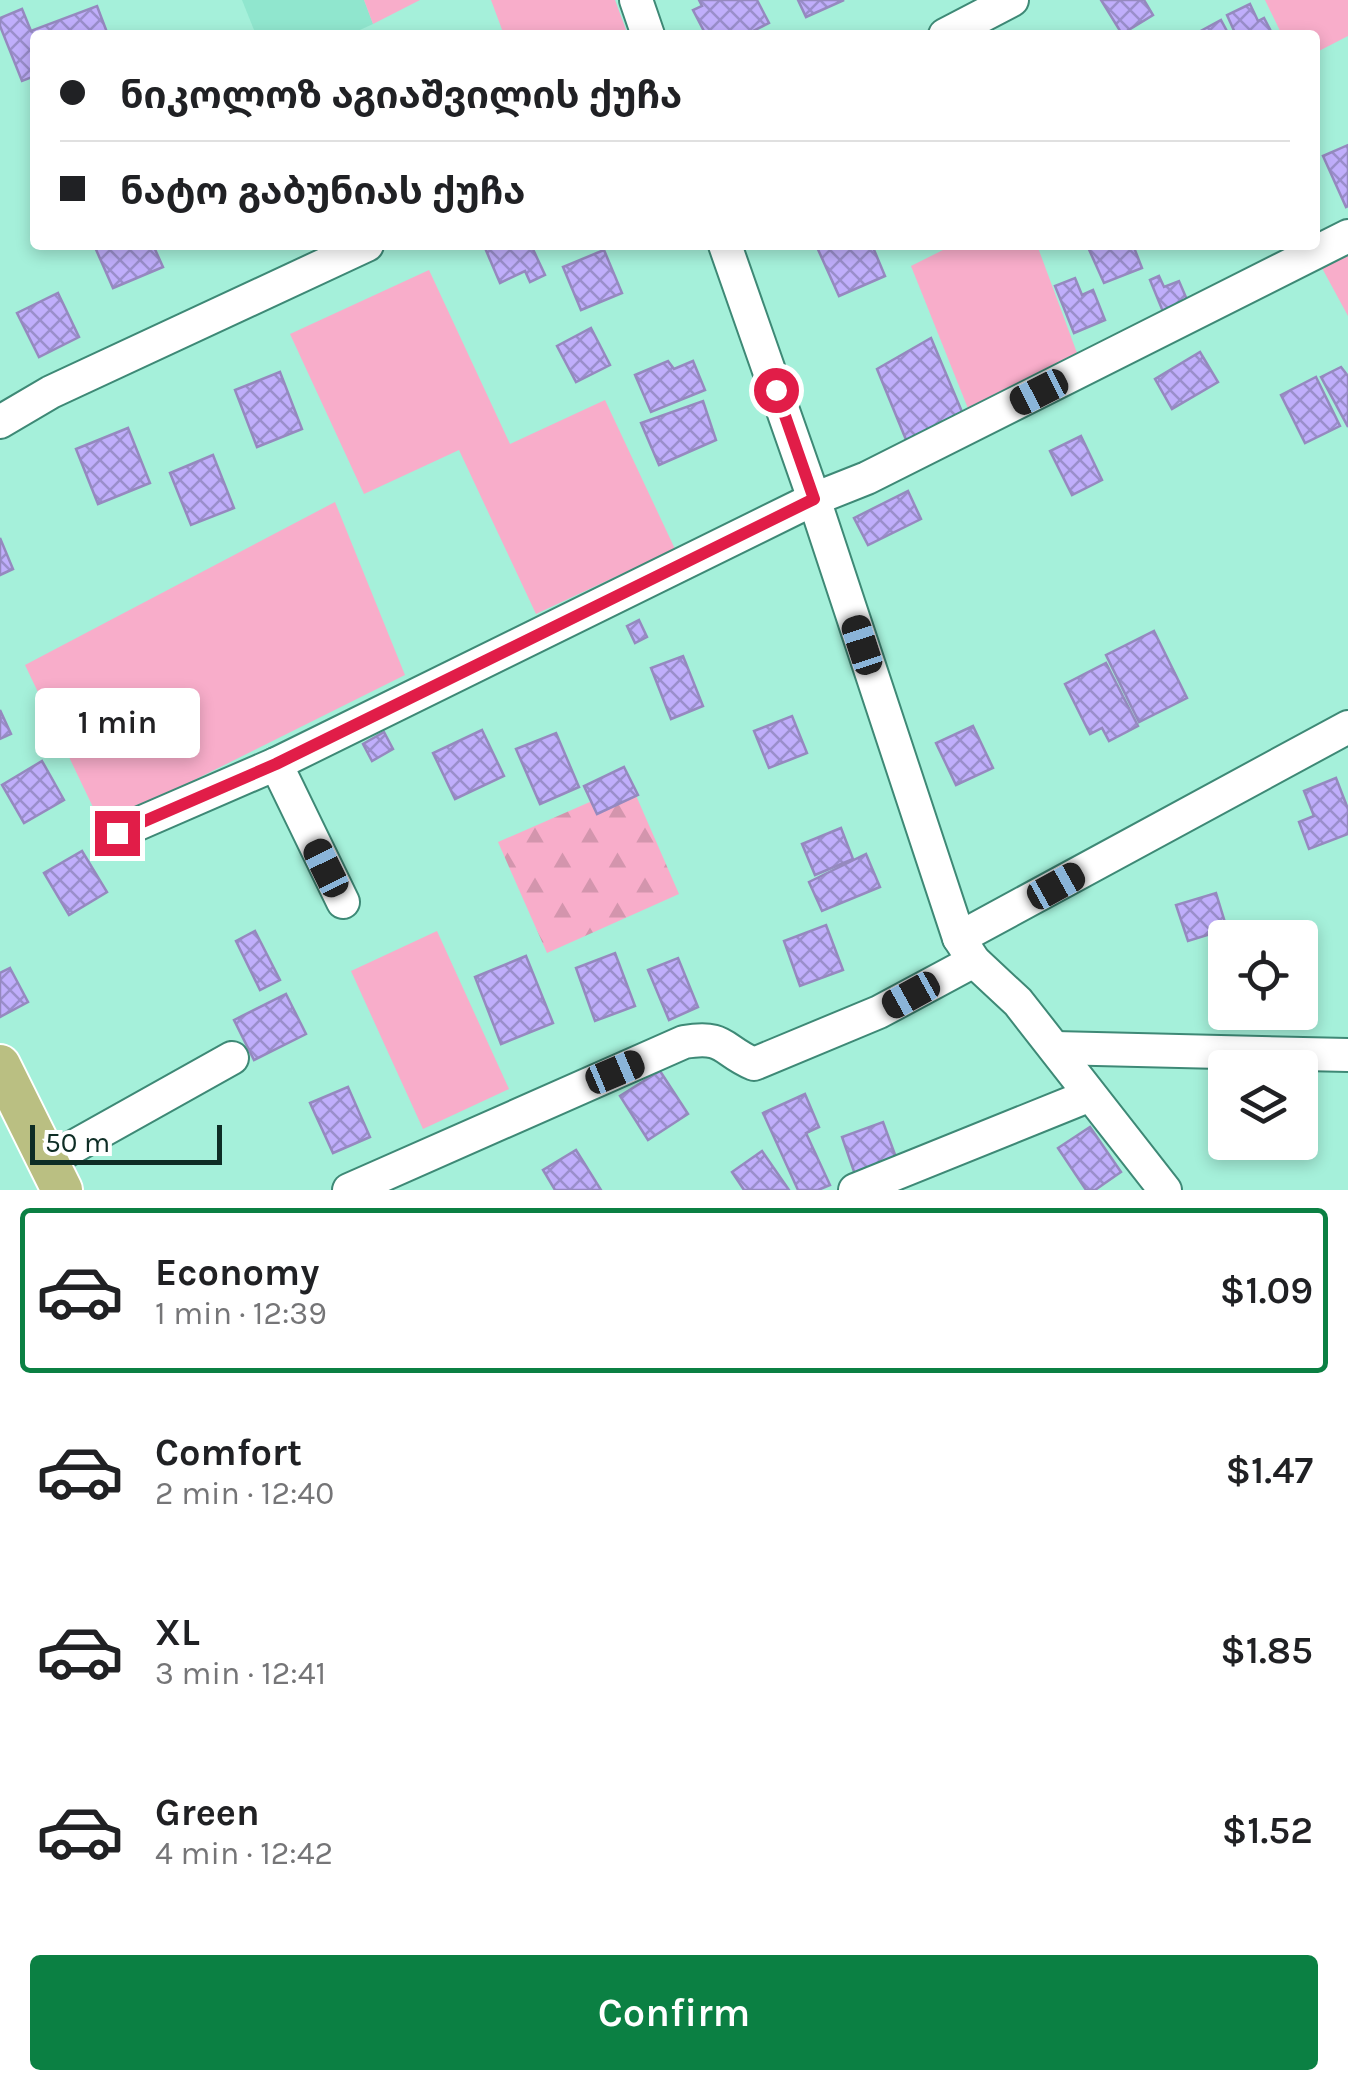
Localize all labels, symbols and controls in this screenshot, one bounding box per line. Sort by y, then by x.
text: ნიკოლოზ აგიაშვილის ქუჩა [120,73,682,118]
text: ნატო გაბუნიას ქუჩა [120,169,525,214]
car [1005,365,1073,419]
route start [754,368,799,413]
car [838,612,886,678]
callout: 1 min [34,688,200,758]
text: 1 min [78,704,157,741]
route end [95,811,140,856]
car [299,834,353,902]
car [1022,858,1090,914]
map controls [1208,920,1318,1160]
button: locate [1208,920,1318,1030]
car [877,967,945,1023]
car [582,1046,648,1098]
button: layers [1208,1050,1318,1160]
scale bar [30,1120,222,1164]
text: 50 m [45,1126,110,1159]
icon: car [35,1246,125,1336]
text: Economy [155,1250,319,1295]
text: $1.09 [1220,1268,1313,1313]
text: 1 min · 12:39 [155,1295,327,1332]
icon: car [35,1426,125,1516]
text: Comfort [155,1430,302,1475]
text: $1.47 [1226,1448,1313,1493]
text: 2 min · 12:40 [155,1475,334,1512]
icon: car [35,1606,125,1696]
text: XL [155,1610,200,1655]
text: $1.85 [1220,1628,1313,1673]
text: 3 min · 12:41 [155,1655,326,1692]
icon: car [35,1786,125,1876]
text: Green [155,1790,260,1835]
text: $1.52 [1222,1808,1313,1853]
text: 4 min · 12:42 [155,1835,333,1872]
button: Confirm [30,1955,1318,2070]

